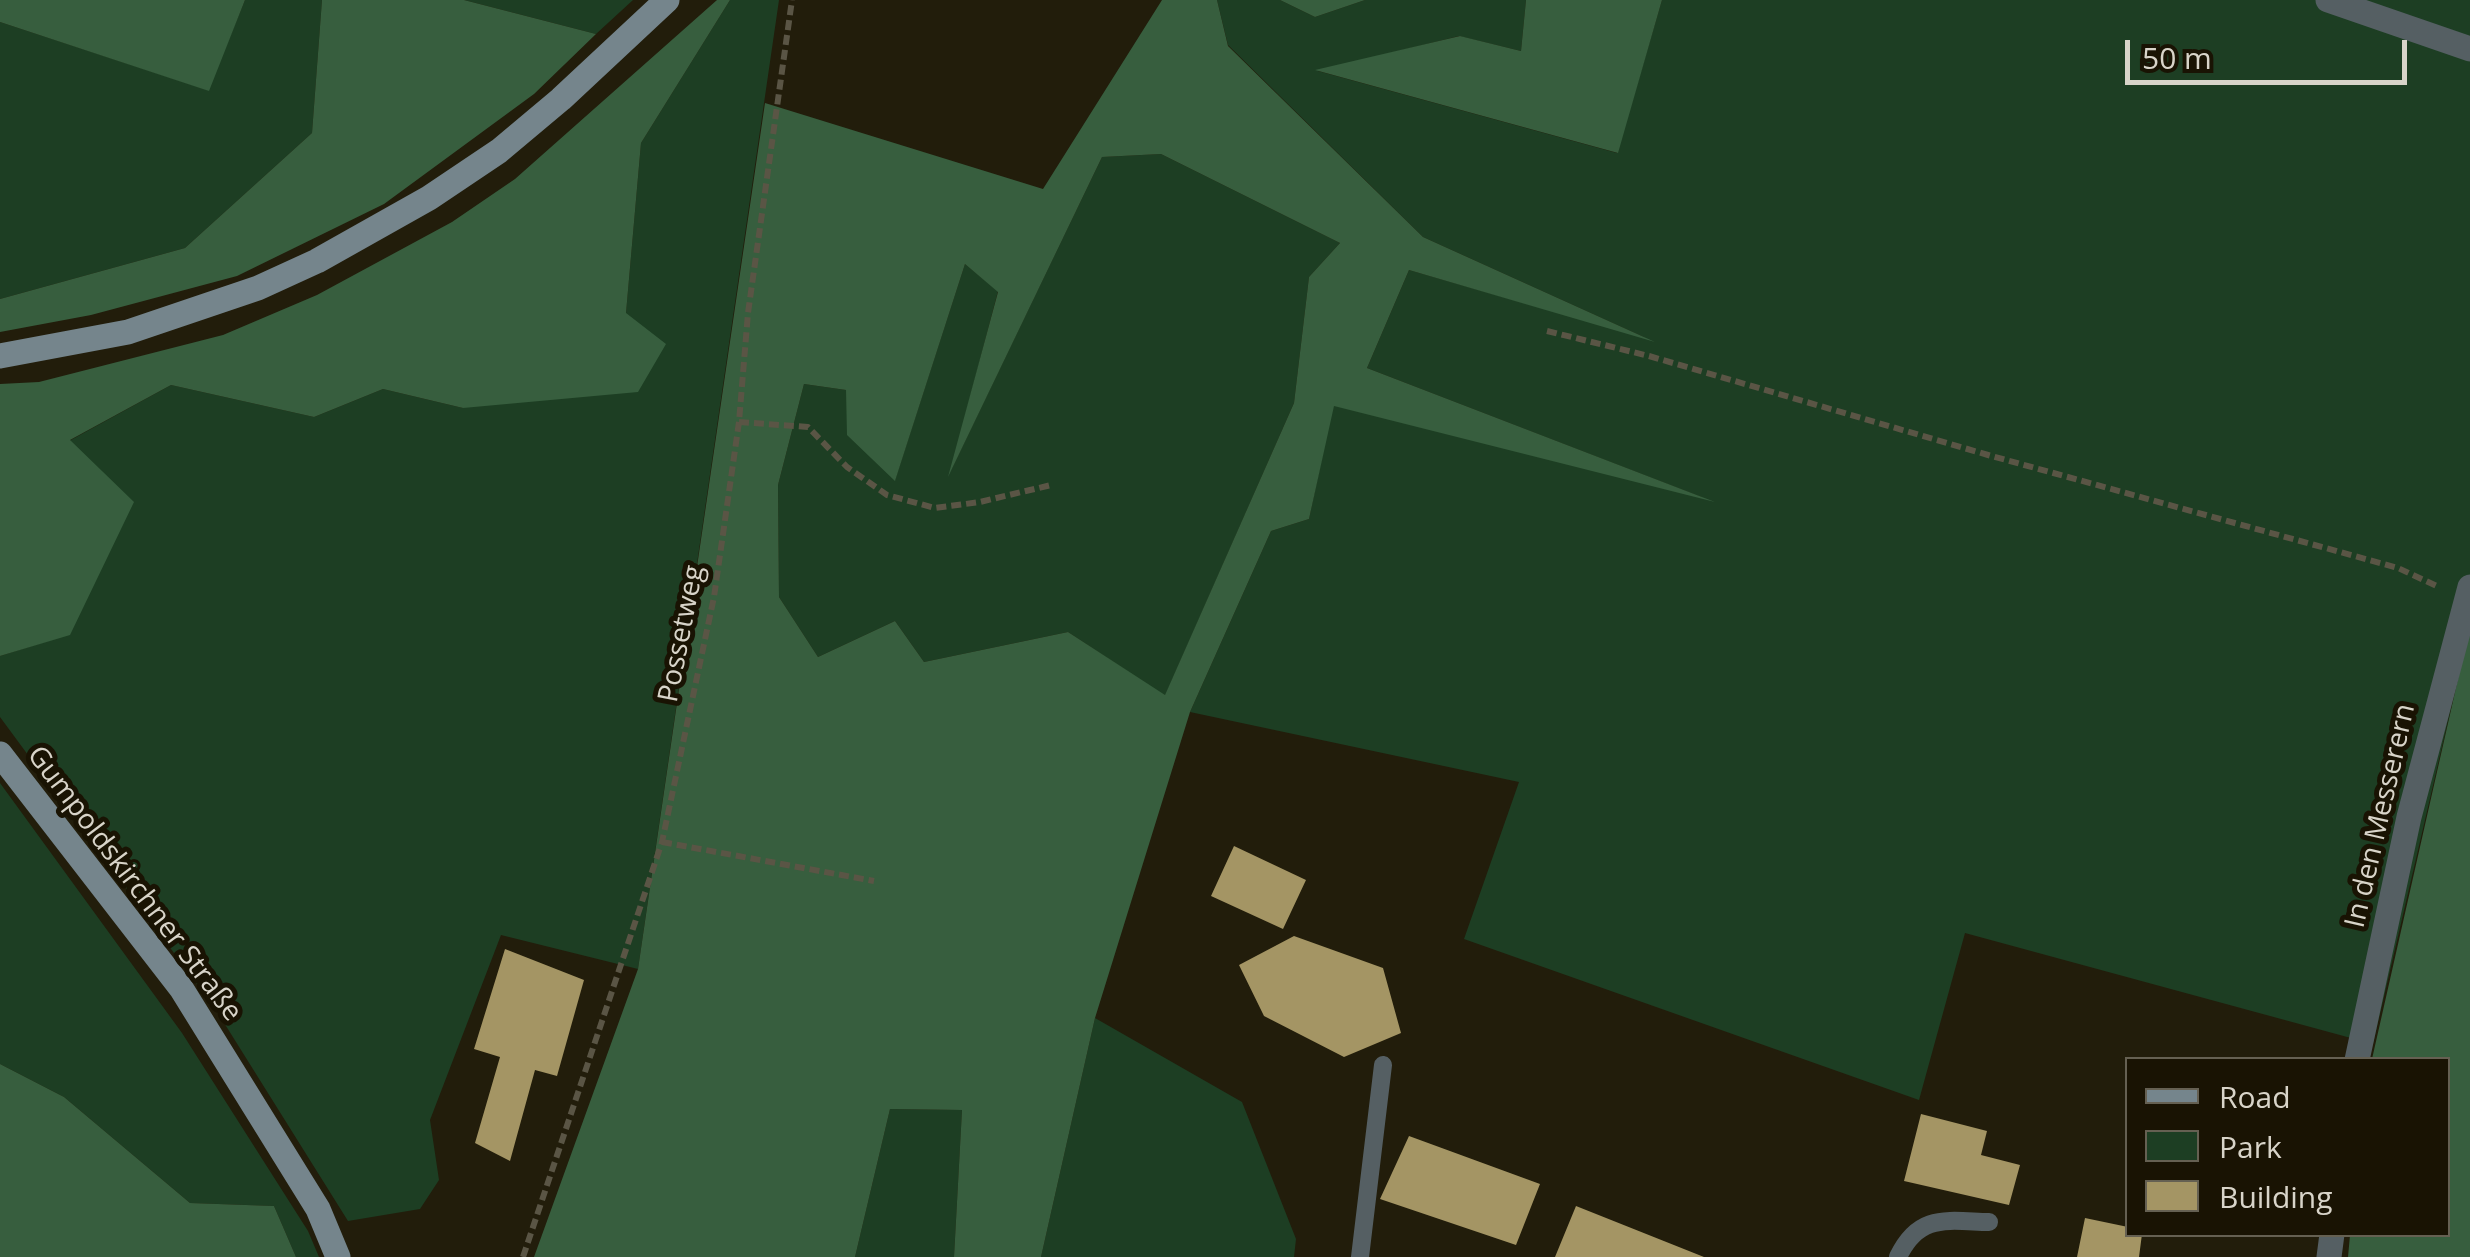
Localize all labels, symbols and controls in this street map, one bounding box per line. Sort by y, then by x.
scale bar [2130,20,2412,82]
text: 50 m [2142,37,2212,78]
street label: Possetweg [652,563,712,705]
street label: In den Messerern [2339,701,2423,931]
street label: Gumpoldskirchner Straße [20,740,248,1028]
legend [2125,1057,2450,1237]
text: Road [2219,1076,2291,1117]
text: Park [2219,1126,2282,1167]
text: Building [2219,1176,2333,1217]

